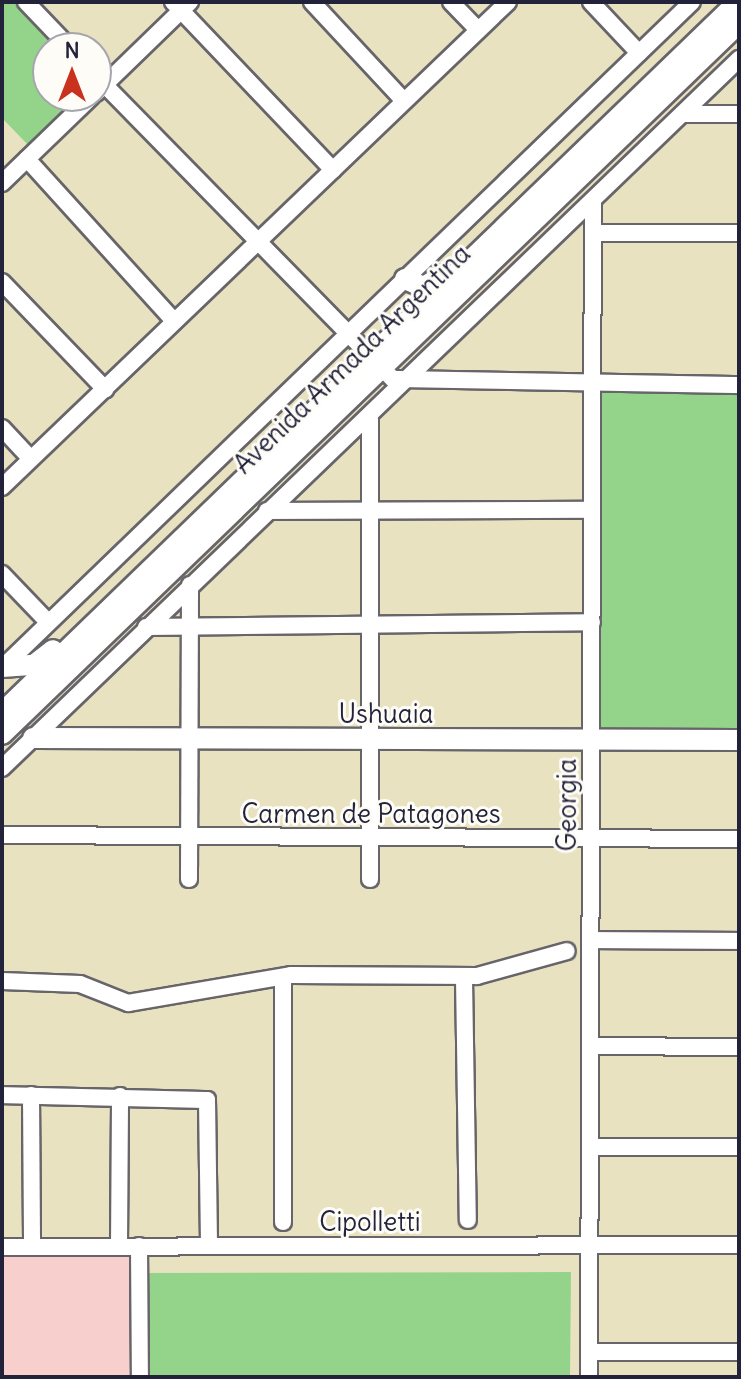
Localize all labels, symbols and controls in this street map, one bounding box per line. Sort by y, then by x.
north arrow [32,32,112,112]
text: N [64,36,80,64]
street label: Avenida Armada Argentina [227,238,477,480]
street label: Ushuaia [339,698,433,730]
street label: Georgia [551,759,583,851]
street label: Carmen de Patagones [241,798,501,830]
street label: Cipolletti [319,1206,421,1238]

